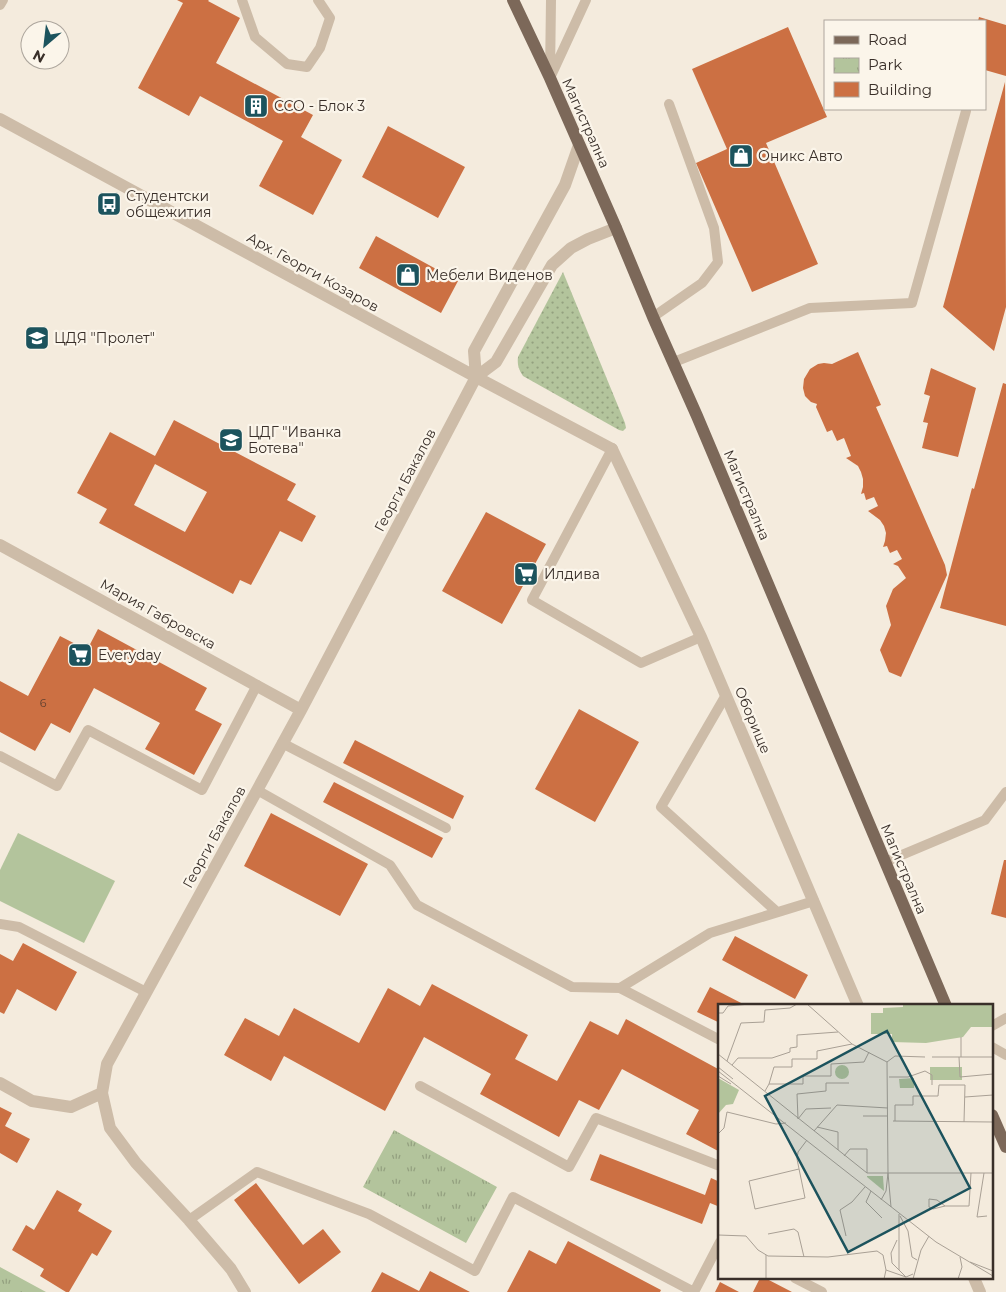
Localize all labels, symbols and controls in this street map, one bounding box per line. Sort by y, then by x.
north arrow [20,20,70,70]
legend [824,20,986,110]
text: Road [868,30,907,49]
text: N [30,46,48,67]
text: Park [868,55,902,74]
street label: Магистрална [558,75,614,171]
text: Building [868,80,932,99]
building icon: ССО - Блок 3 [243,93,269,119]
place label: ССО - Блок 3 [274,97,365,115]
shop icon: Оникс Авто [728,143,754,169]
place label: Оникс Авто [758,147,843,165]
place label: Студентски общежития [126,187,212,221]
bus stop icon: Студентски общежития [96,191,122,217]
street label: Арх. Георги Козаров [244,228,382,316]
shop icon: Мебели Виденов [395,262,421,288]
place label: Мебели Виденов [426,266,553,284]
school or university icon: ЦДЯ "Пролет" [24,325,50,351]
place label: ЦДЯ "Пролет" [54,329,155,347]
place label: ЦДГ "Иванка Ботева" [248,423,341,457]
street label: Георги Бакалов [370,425,440,535]
school or university icon: ЦДГ "Иванка Ботева" [218,427,244,453]
street label: Магистрална [720,447,774,543]
supermarket icon: Илдива [513,561,539,587]
place label: Илдива [544,565,600,583]
street label: Мария Габровска [97,575,219,653]
supermarket icon: Everyday [67,642,93,668]
place label: Everyday [98,646,161,664]
street label: Оборище [731,684,775,756]
house number: 6 [40,696,47,710]
street label: Георги Бакалов [178,783,250,891]
street label: Магистрална [877,821,931,917]
inset map [718,1004,994,1280]

